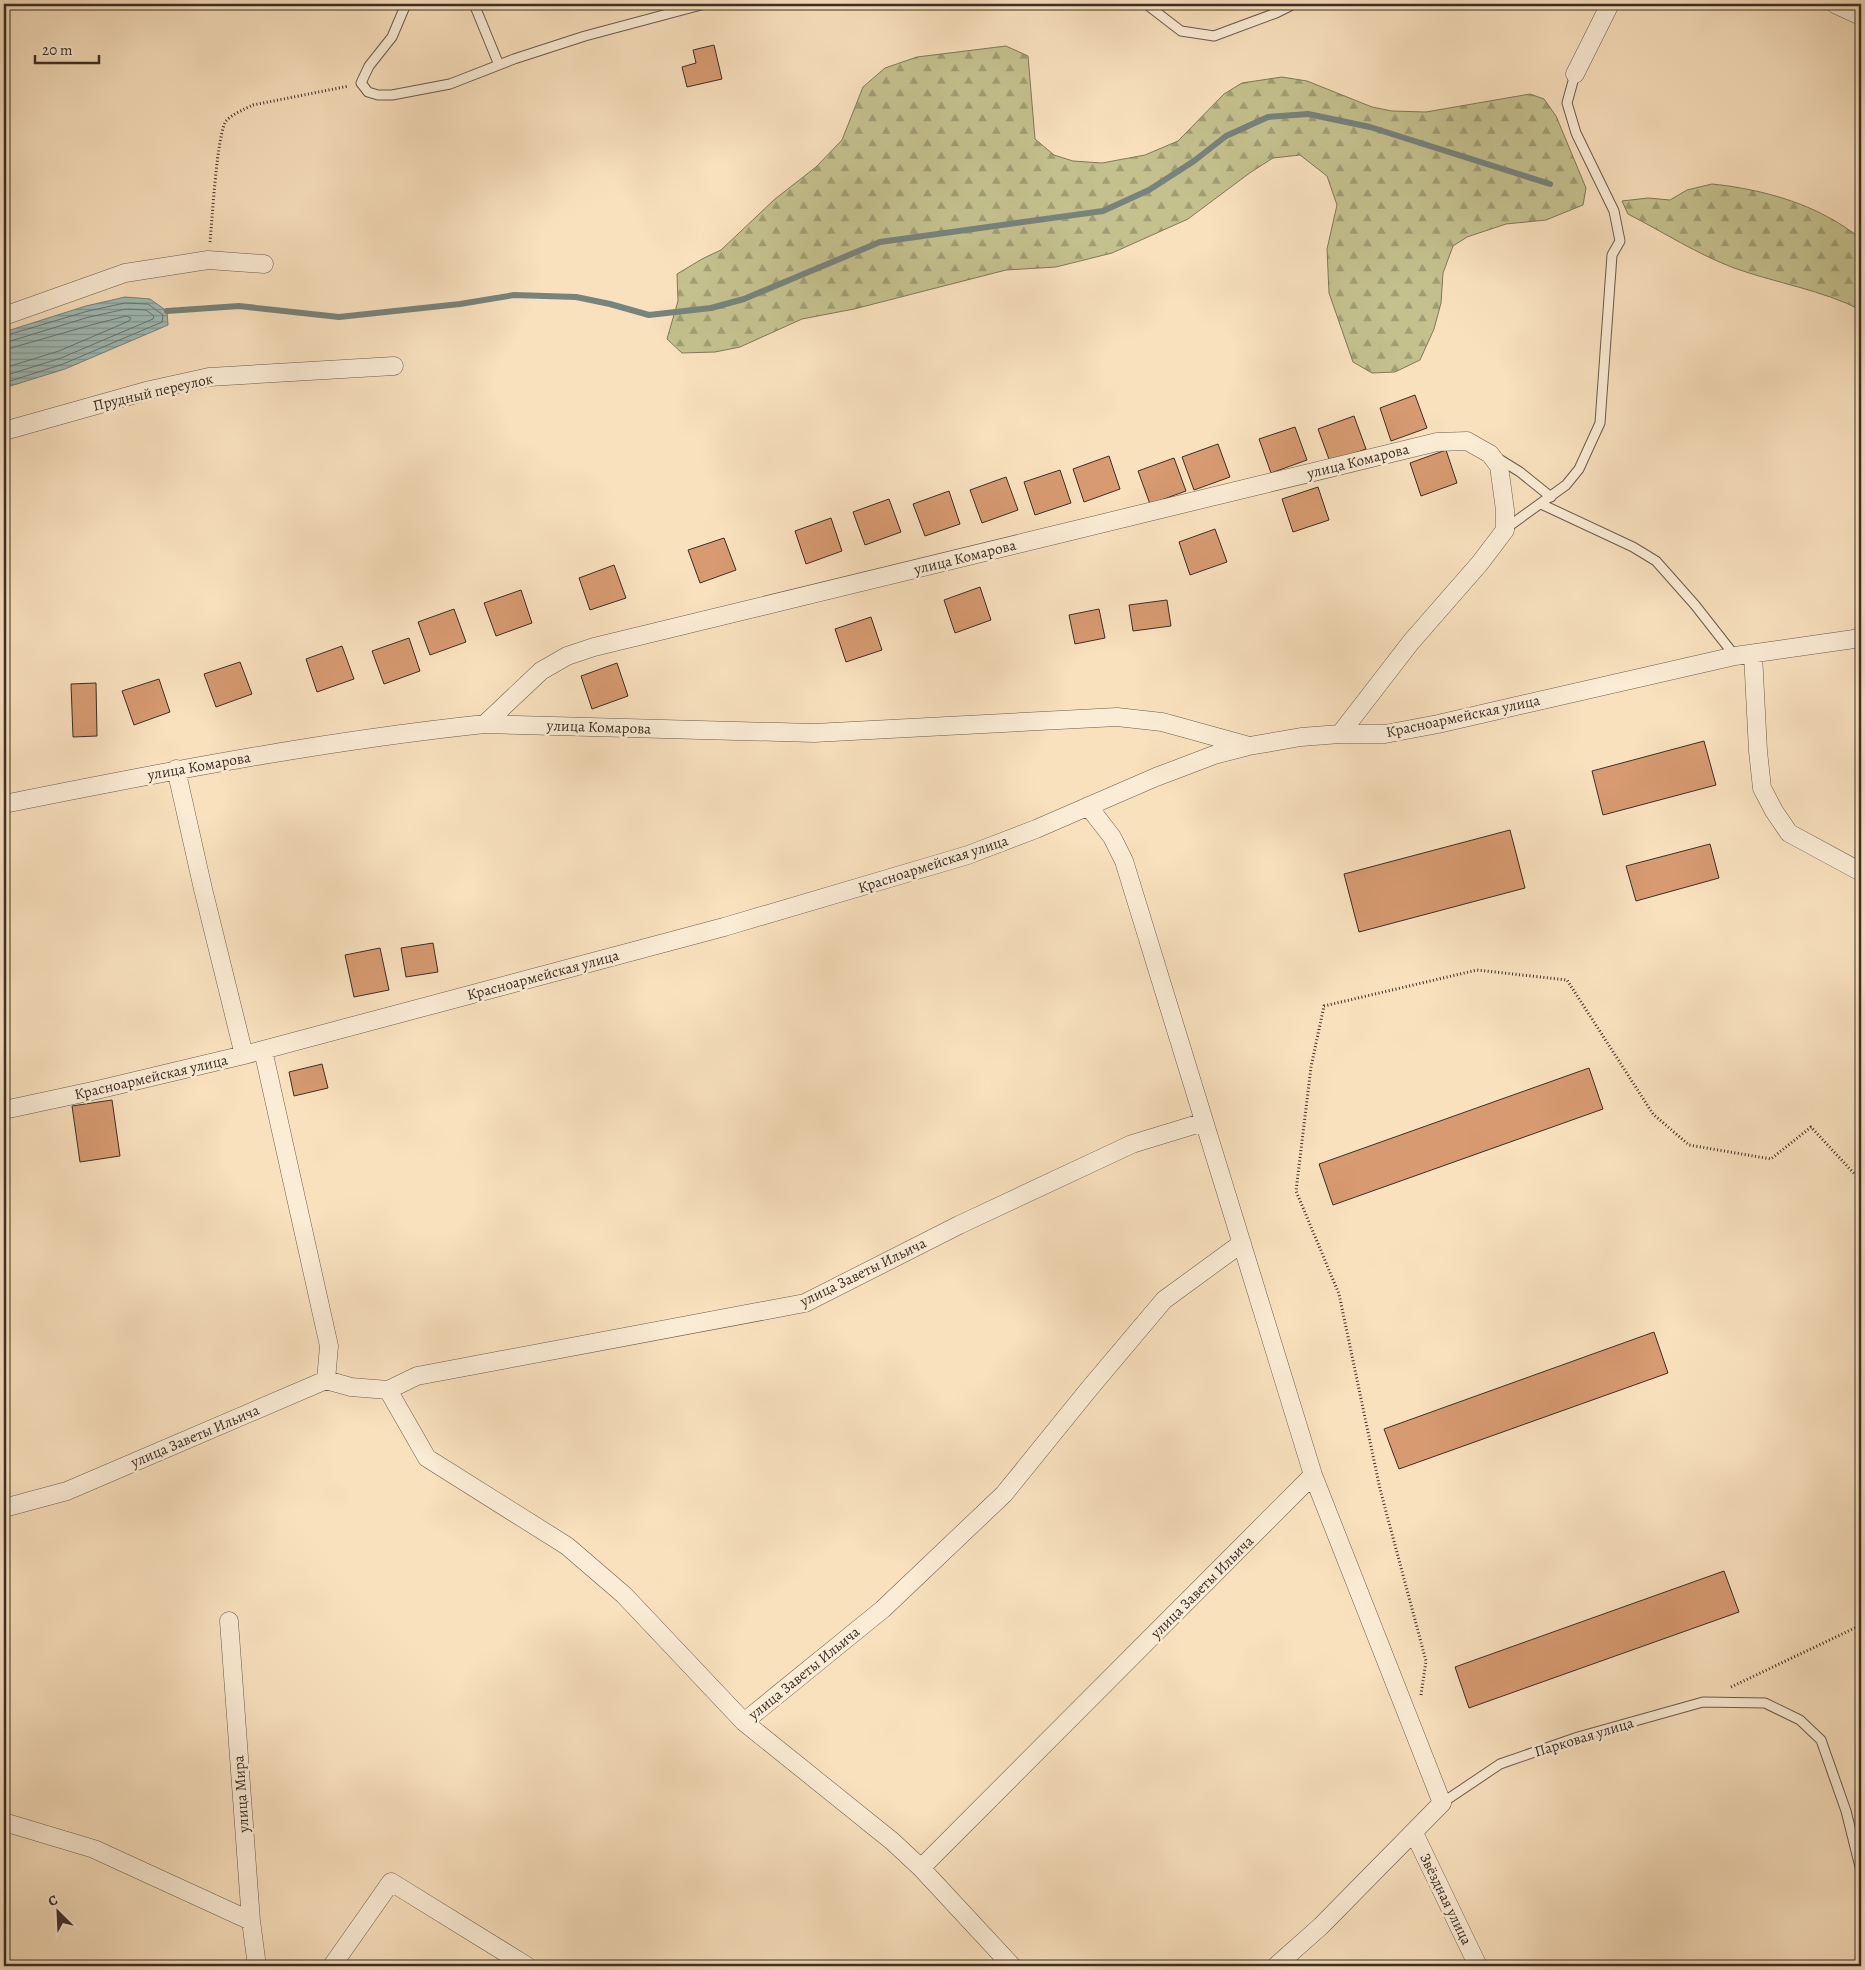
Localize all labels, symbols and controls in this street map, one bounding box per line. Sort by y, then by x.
scale bar [35,32,99,64]
text: 20 m [42,40,73,60]
street label: Прудный переулок [91,368,215,416]
street label: улица Комарова [1304,439,1411,484]
street label: улица Комарова [911,535,1018,580]
street label: Красноармейская улица [1384,690,1542,742]
street label: улица Комарова [545,715,652,739]
street label: улица Комарова [145,747,252,785]
street label: Красноармейская улица [855,830,1011,898]
street label: Красноармейская улица [465,945,621,1005]
street label: Красноармейская улица [72,1050,230,1104]
street label: улица Заветы Ильича [796,1233,929,1312]
street label: улица Заветы Ильича [127,1400,262,1473]
street label: улица Заветы Ильича [1145,1531,1258,1644]
street label: улица Заветы Ильича [743,1622,864,1725]
street label: Парковая улица [1532,1712,1636,1762]
street label: улица Мира [228,1755,254,1834]
street label: Звёздная улица [1415,1850,1477,1948]
north arrow [32,1888,82,1938]
text: С [45,1890,61,1911]

